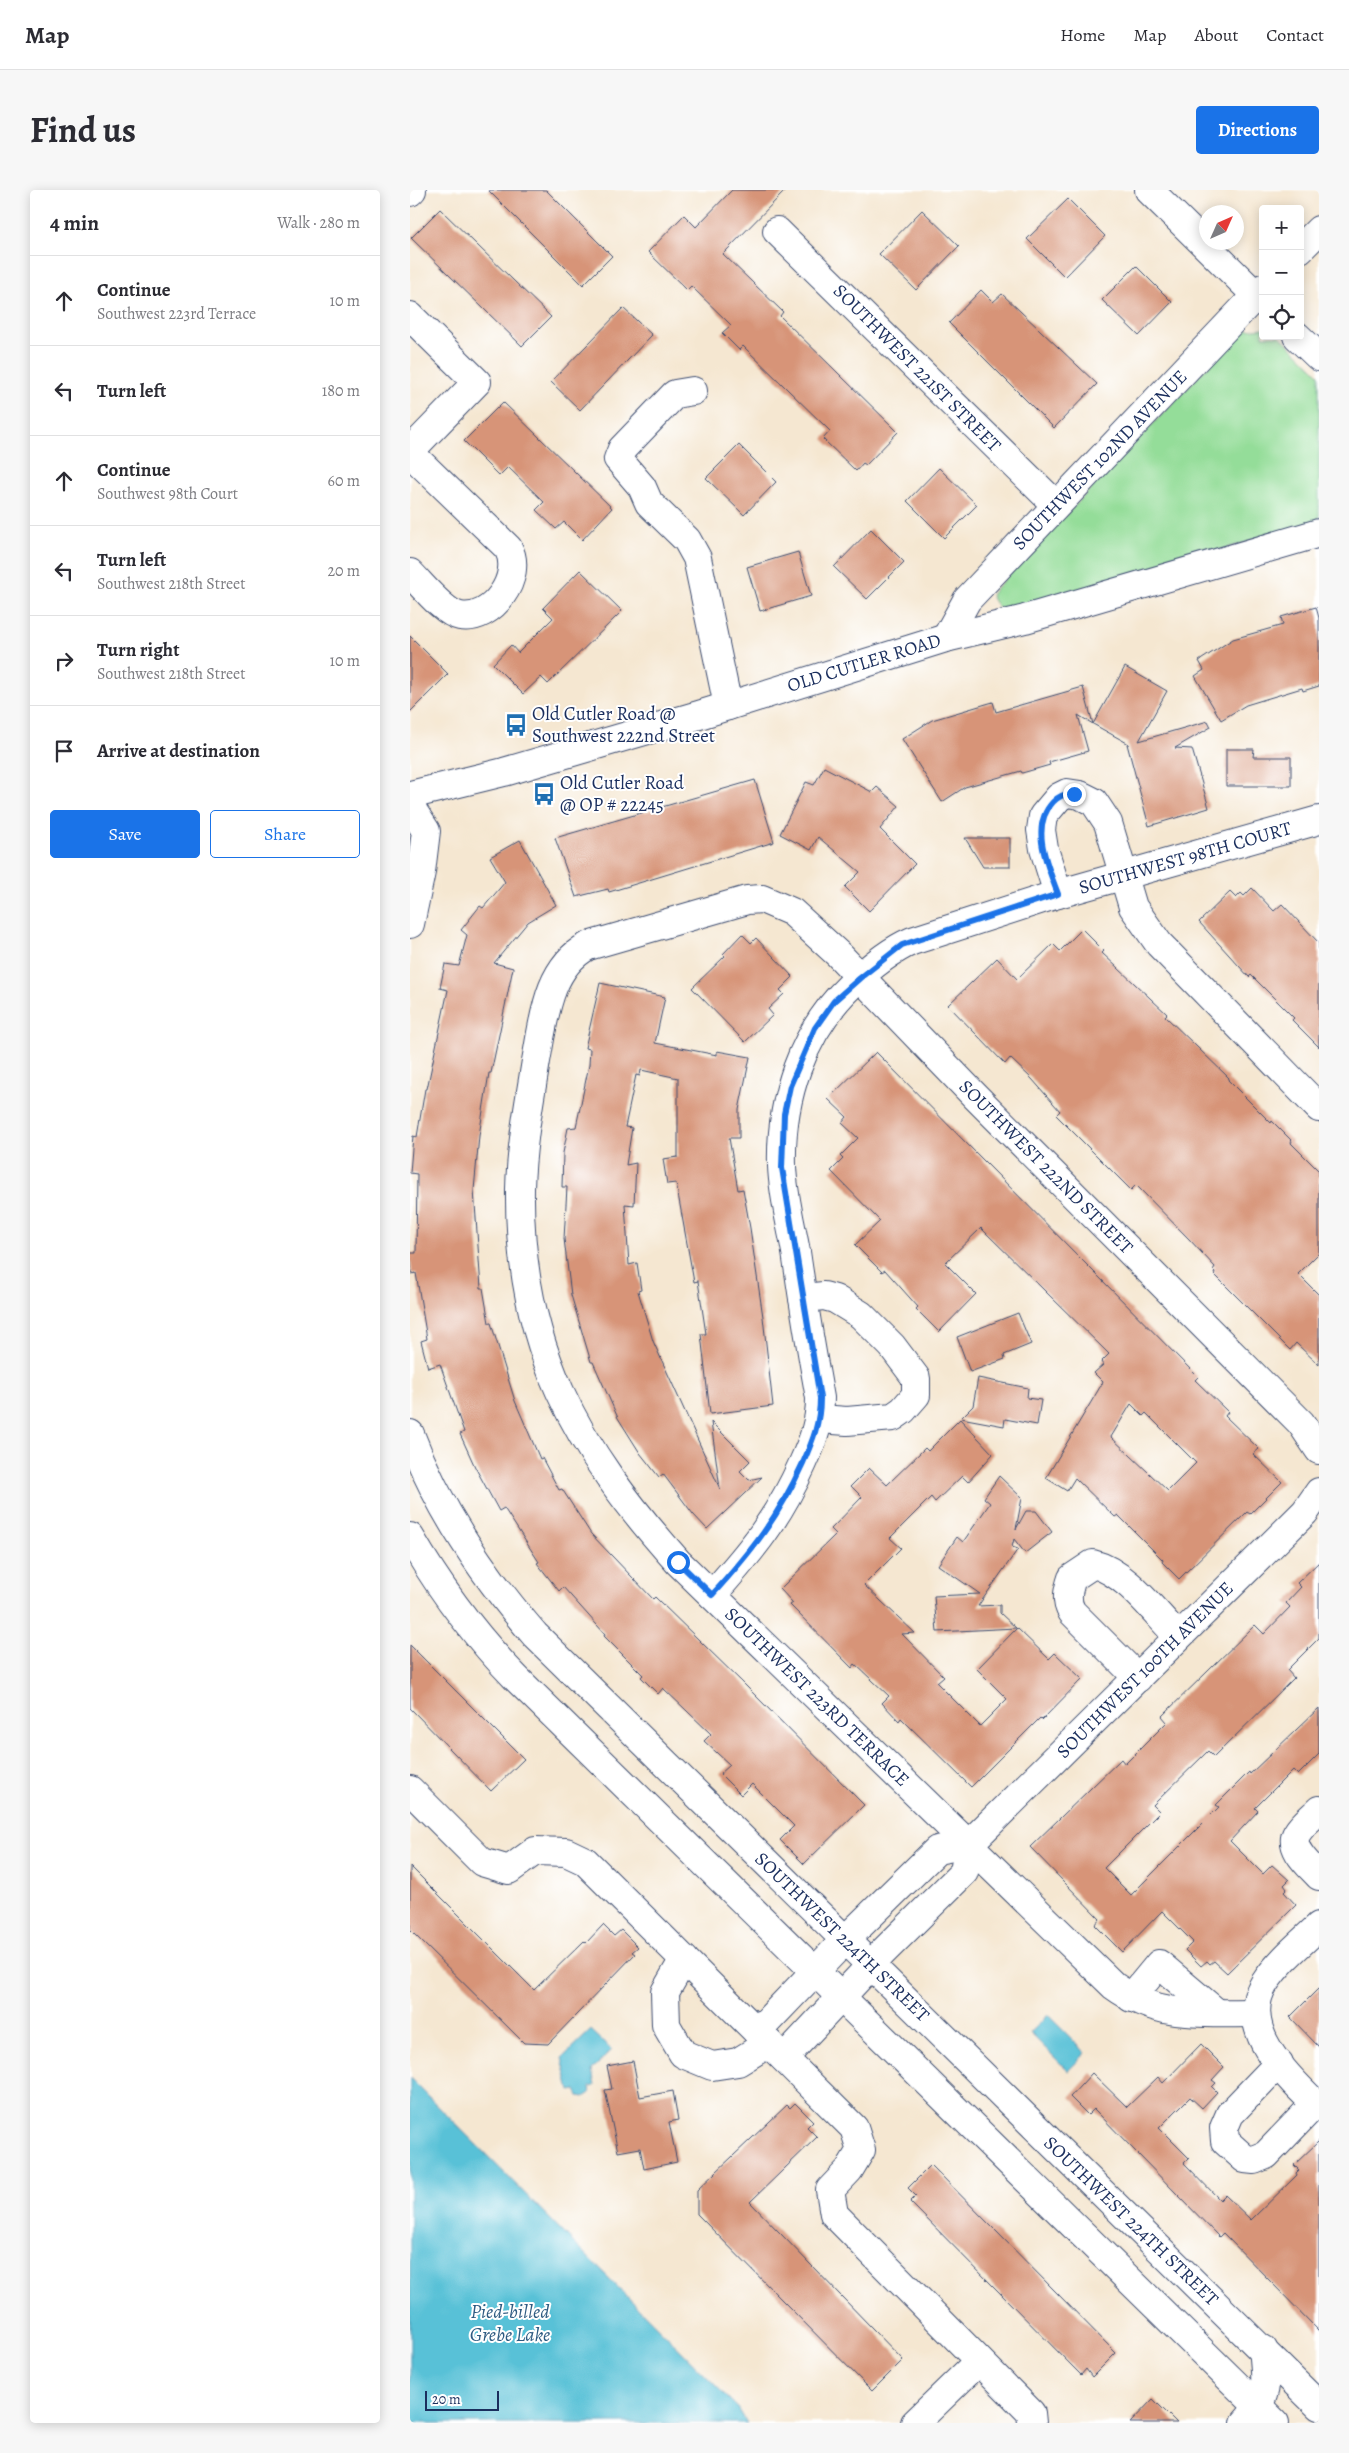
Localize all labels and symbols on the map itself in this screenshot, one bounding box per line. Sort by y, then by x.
north arrow [1199,205,1244,250]
street label: SOUTHWEST 221ST STREET [827,278,1007,458]
street label: SOUTHWEST 102ND AVENUE [1007,364,1193,556]
street label: OLD CUTLER ROAD [784,627,944,699]
place label: Old Cutler Road @ Southwest 222nd Street [532,701,715,749]
bus stop icon: Old Cutler Road @ Southwest 222nd Street [503,712,529,738]
place label: Old Cutler Road @ OP # 22245 [560,770,685,818]
bus stop icon: Old Cutler Road @ OP # 22245 [531,781,557,807]
route end [1063,783,1086,806]
street label: SOUTHWEST 98TH COURT [1076,815,1295,901]
street label: SOUTHWEST 222ND STREET [953,1074,1139,1260]
route start [667,1551,690,1574]
street label: SOUTHWEST 100TH AVENUE [1051,1576,1239,1764]
street label: SOUTHWEST 223RD TERRACE [719,1602,915,1792]
street label: SOUTHWEST 224TH STREET [749,1846,936,2028]
street label: SOUTHWEST 224TH STREET [1038,2130,1225,2312]
water label: Pied-billed Grebe Lake [470,2298,550,2348]
scale bar [425,2388,499,2411]

